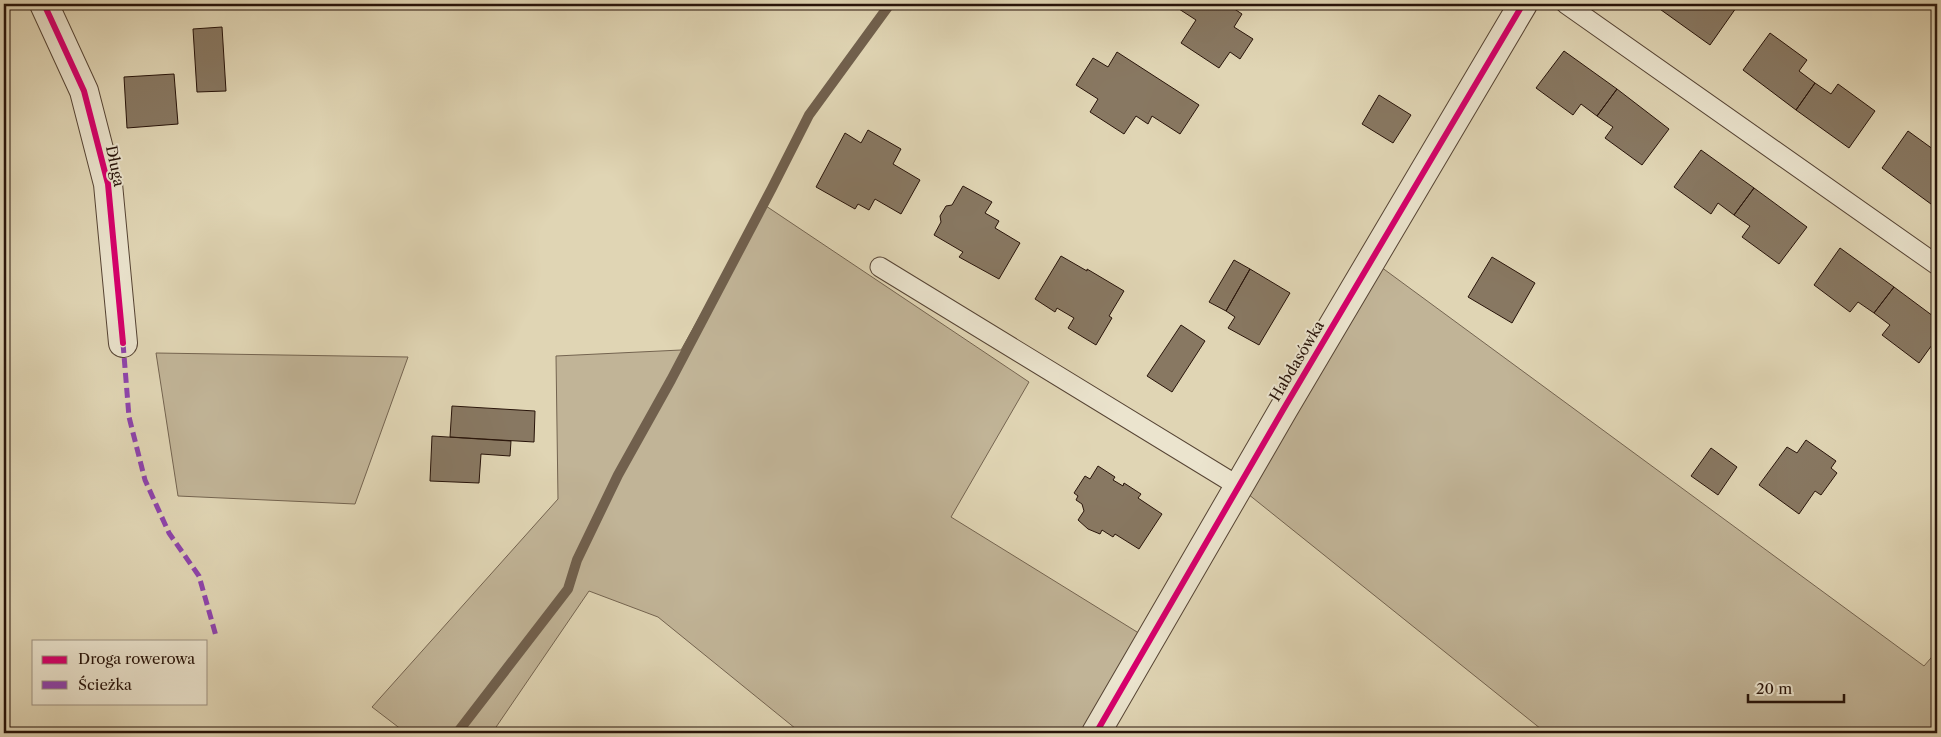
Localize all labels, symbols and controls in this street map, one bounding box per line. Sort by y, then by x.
street label: Długa [102,144,129,188]
street label: Habdasówka [1265,317,1328,404]
legend [32,640,208,704]
text: Droga rowerowa [78,649,195,668]
scale bar [1748,672,1845,704]
text: Ścieżka [78,675,132,694]
text: 20 m [1756,679,1792,698]

